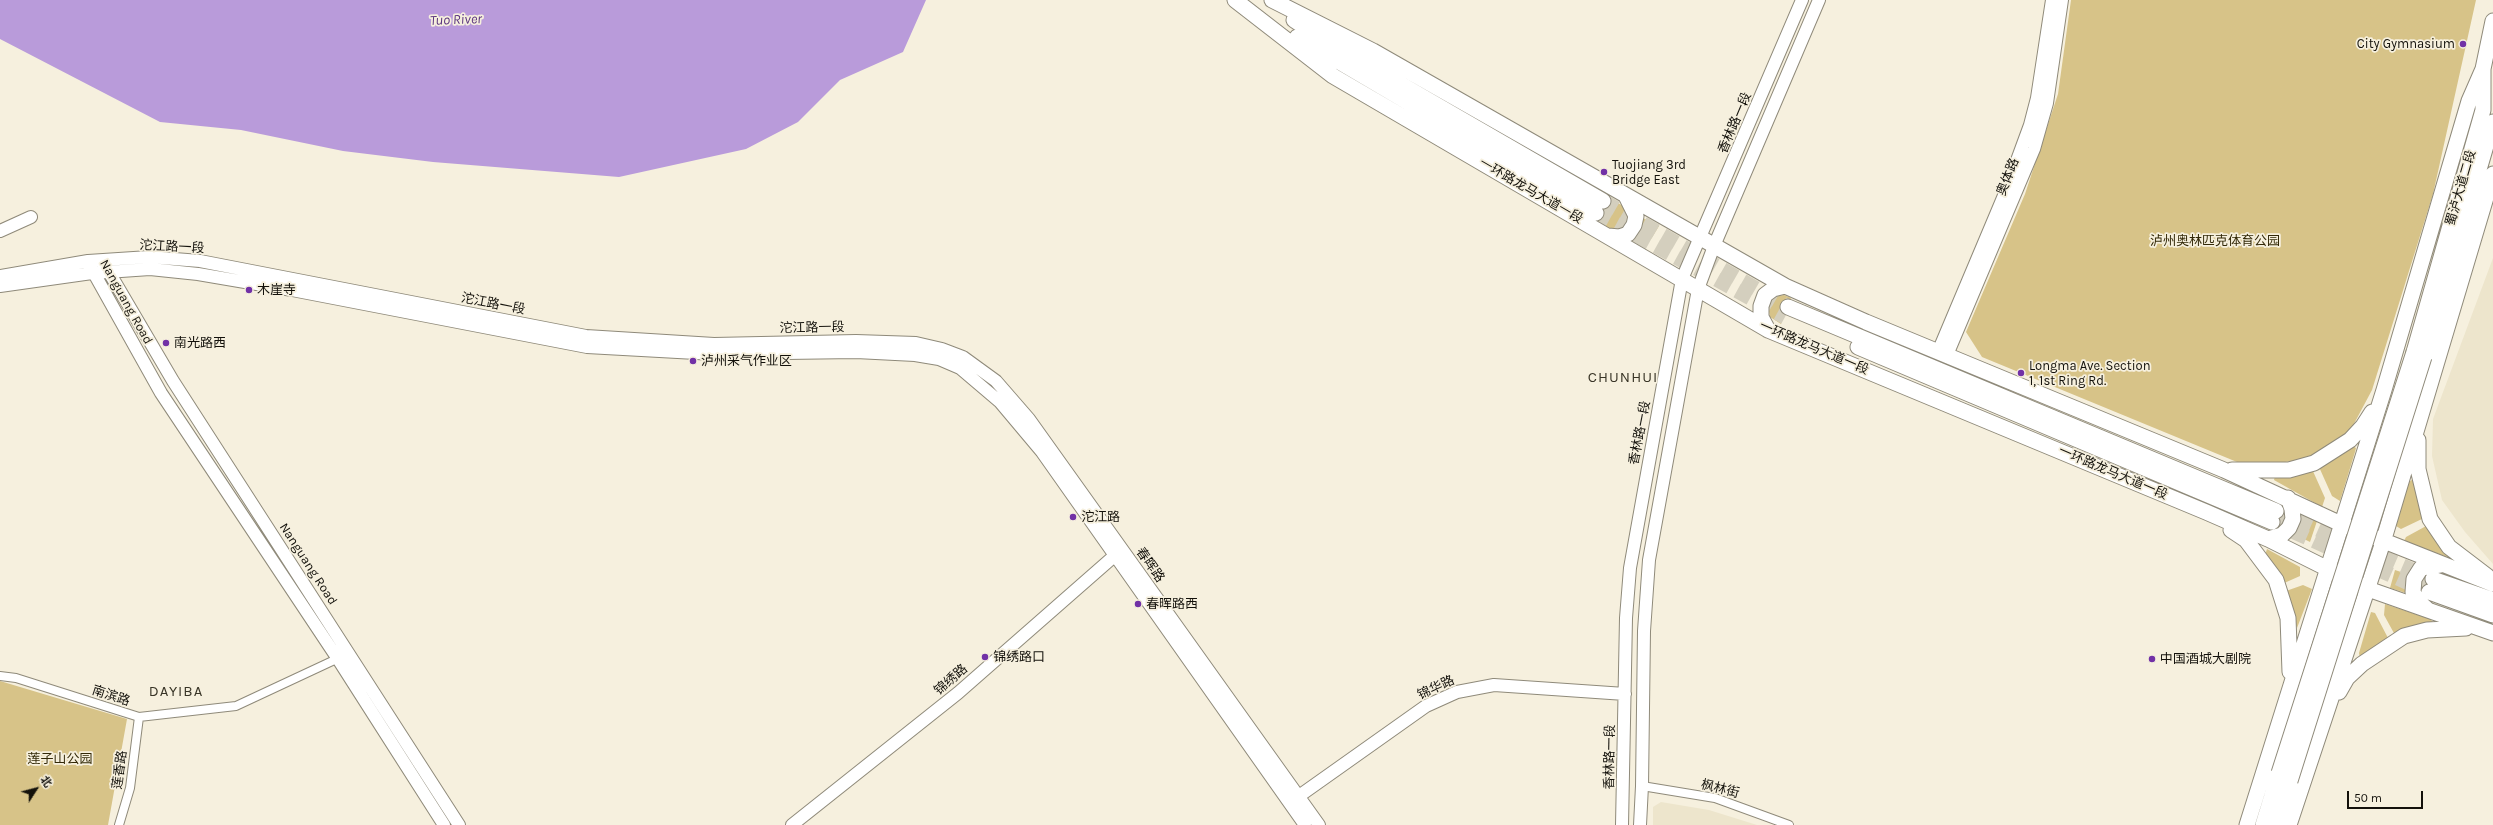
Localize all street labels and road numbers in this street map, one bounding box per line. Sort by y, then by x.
street label: 香林路一段 [1715,90,1755,156]
street label: 蜀泸大道二段 [2443,148,2479,228]
street label: 一环路龙马大道一段 [1476,155,1586,227]
street label: 奥体路 [1993,156,2023,198]
street label: 沱江路一段 [139,238,205,256]
street label: Nanguang Road [96,257,156,347]
street label: 沱江路一段 [460,290,526,318]
street label: 一环路龙马大道一段 [1757,318,1871,378]
street label: 沱江路一段 [779,320,845,336]
street label: 香林路一段 [1626,400,1654,466]
street label: 一环路龙马大道一段 [2056,443,2170,503]
street label: Nanguang Road [276,520,340,608]
street label: 春晖路 [1132,545,1168,585]
street label: 锦绣路 [931,661,971,699]
street label: 锦华路 [1415,673,1457,703]
street label: 南滨路 [90,683,132,709]
street label: 香林路一段 [1602,724,1618,790]
street label: 莲香路 [110,750,130,790]
street label: 枫林街 [1699,777,1741,801]

